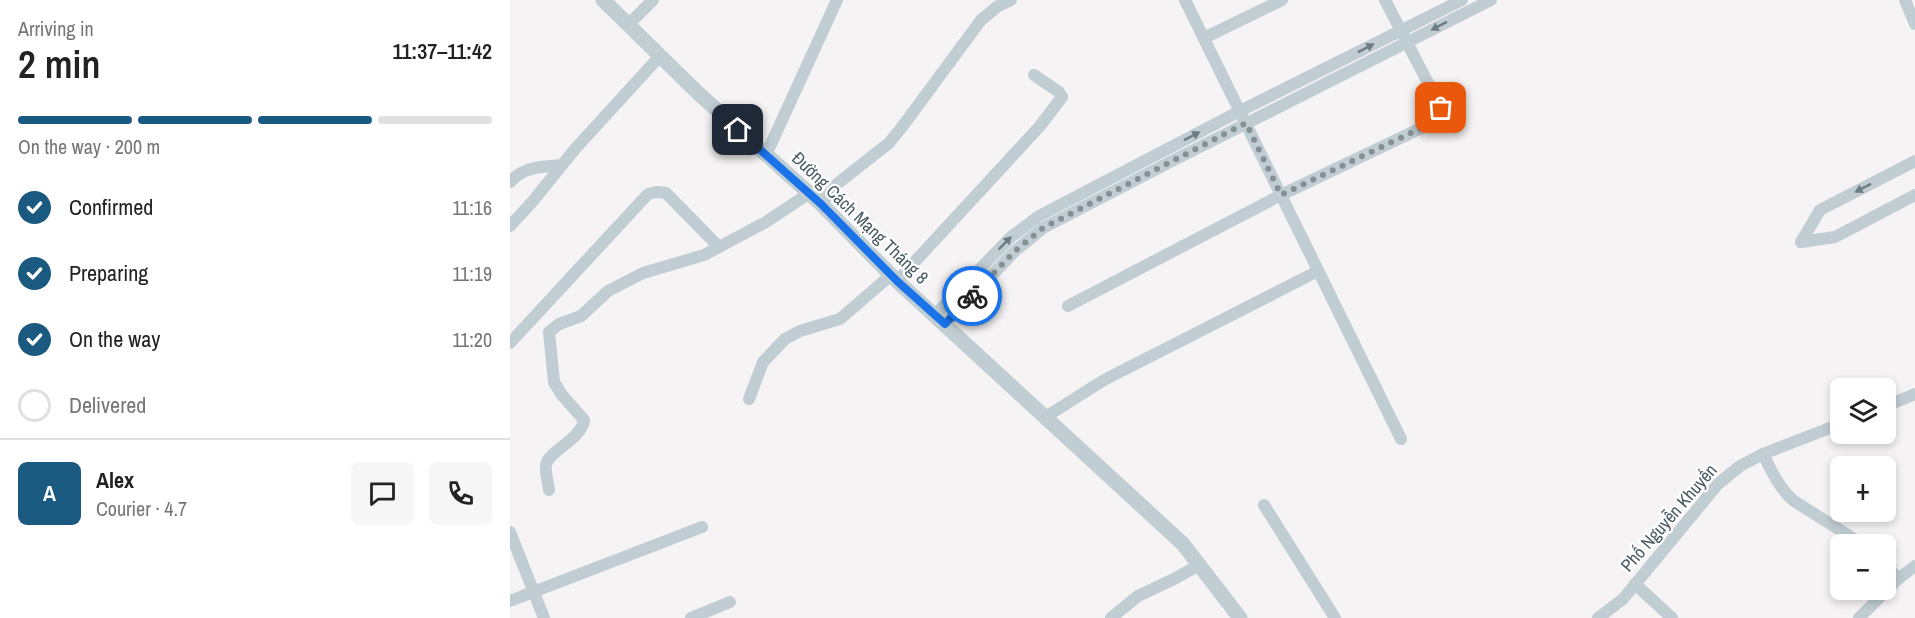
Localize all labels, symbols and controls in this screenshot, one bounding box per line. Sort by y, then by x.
text: Arriving in [18,15,94,42]
one-way arrow [1430,22,1447,31]
text: 11:37–11:42 [393,36,492,66]
text: 2 min [18,38,100,90]
one-way arrow [1357,43,1374,53]
pin [1415,82,1466,133]
icon: bag [1424,91,1457,124]
pin [712,104,763,155]
icon: home [721,113,754,146]
one-way arrow [1183,131,1200,141]
text: On the way · 200 m [18,133,160,160]
street label: Đường Cách Mạng Tháng 8 [787,146,934,290]
one-way arrow [1854,183,1871,193]
icon: check [18,191,51,224]
text: Confirmed [69,192,153,222]
text: 11:16 [452,194,492,221]
one-way arrow [998,237,1012,251]
icon: check [18,257,51,290]
text: Preparing [69,258,148,288]
text: 11:19 [452,260,492,287]
courier [942,266,1002,326]
icon: bike [956,280,989,313]
icon: check [18,323,51,356]
text: On the way [69,324,160,354]
text: 11:20 [452,326,492,353]
map controls [1830,378,1896,600]
button: layers [1830,378,1896,444]
text: Delivered [69,390,146,420]
button: + [1830,456,1896,522]
street label: Phố Nguyễn Khuyến [1615,458,1722,577]
button: chat [351,462,414,525]
button: phone [429,462,492,525]
text: Alex [96,465,134,495]
text: A [43,478,56,508]
text: Courier · 4.7 [96,495,187,522]
button: − [1830,534,1896,600]

